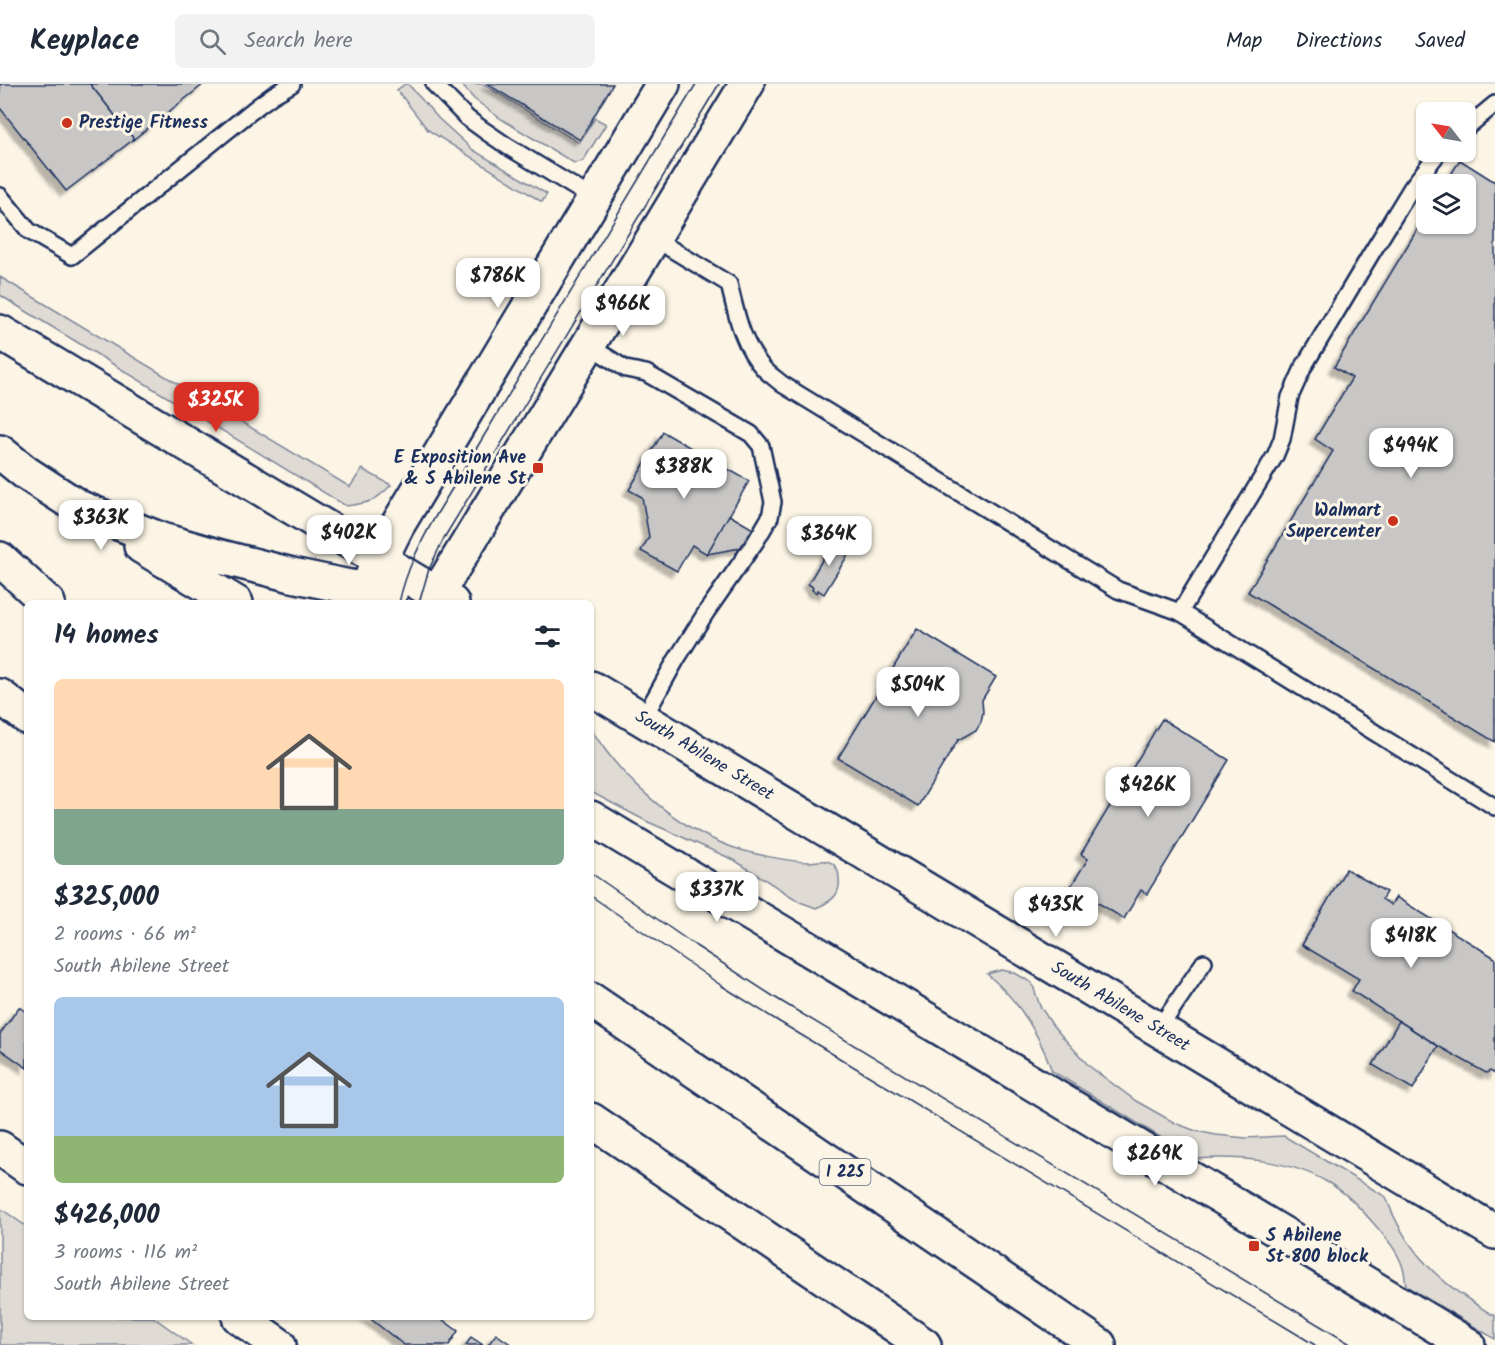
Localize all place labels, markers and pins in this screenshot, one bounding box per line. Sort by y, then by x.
place label: Prestige Fitness [79,109,208,138]
marker: Prestige Fitness [60,116,74,130]
pin: $786K [456,258,540,309]
pin: $966K [581,286,665,337]
pin: $325K [174,382,258,433]
pin: $494K [1369,428,1453,479]
place label: E Exposition Ave & S Abilene St [394,444,527,494]
pin: $388K [642,449,726,500]
marker: E Exposition Ave & S Abilene St [531,461,545,475]
place label: Walmart Supercenter [1286,497,1382,547]
pin: $363K [59,500,143,551]
marker: Walmart Supercenter [1386,514,1400,528]
pin: $402K [307,515,391,566]
pin: $364K [787,516,871,567]
pin: $504K [876,667,960,718]
pin: $426K [1106,767,1190,818]
pin: $337K [675,872,759,923]
pin: $435K [1014,887,1098,938]
pin: $418K [1369,918,1453,969]
pin: $269K [1113,1136,1197,1187]
place label: S Abilene St 800 block [1266,1222,1369,1272]
marker: S Abilene St 800 block [1247,1239,1261,1253]

